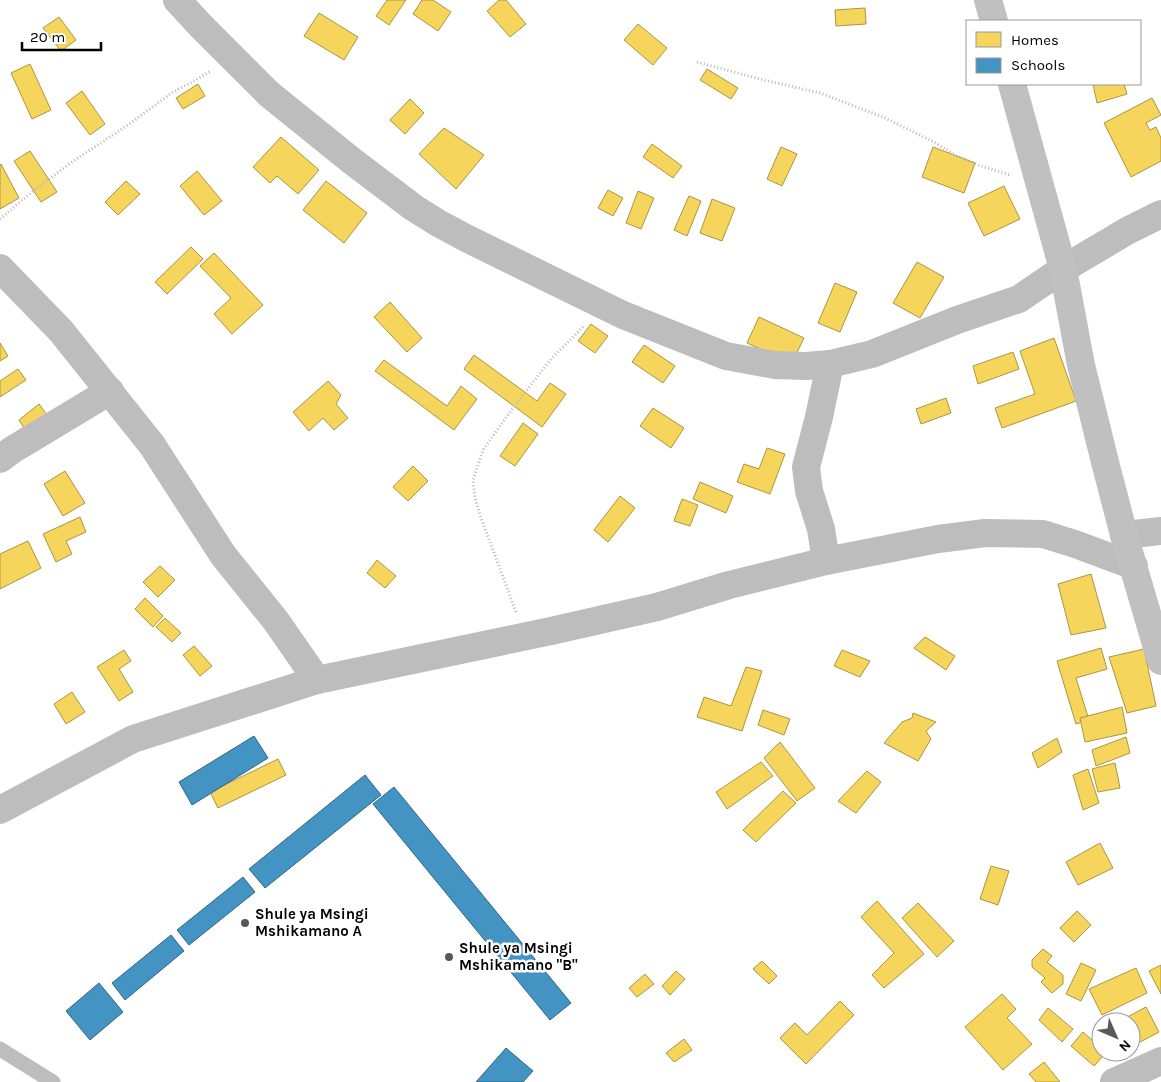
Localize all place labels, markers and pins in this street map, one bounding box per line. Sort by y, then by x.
place label: Shule ya Msingi Mshikamano A [255,905,369,940]
marker: Shule ya Msingi Mshikamano A [239,917,251,929]
place label: Shule ya Msingi Mshikamano "B" [459,939,578,974]
marker: Shule ya Msingi Mshikamano "B" [443,951,455,963]

